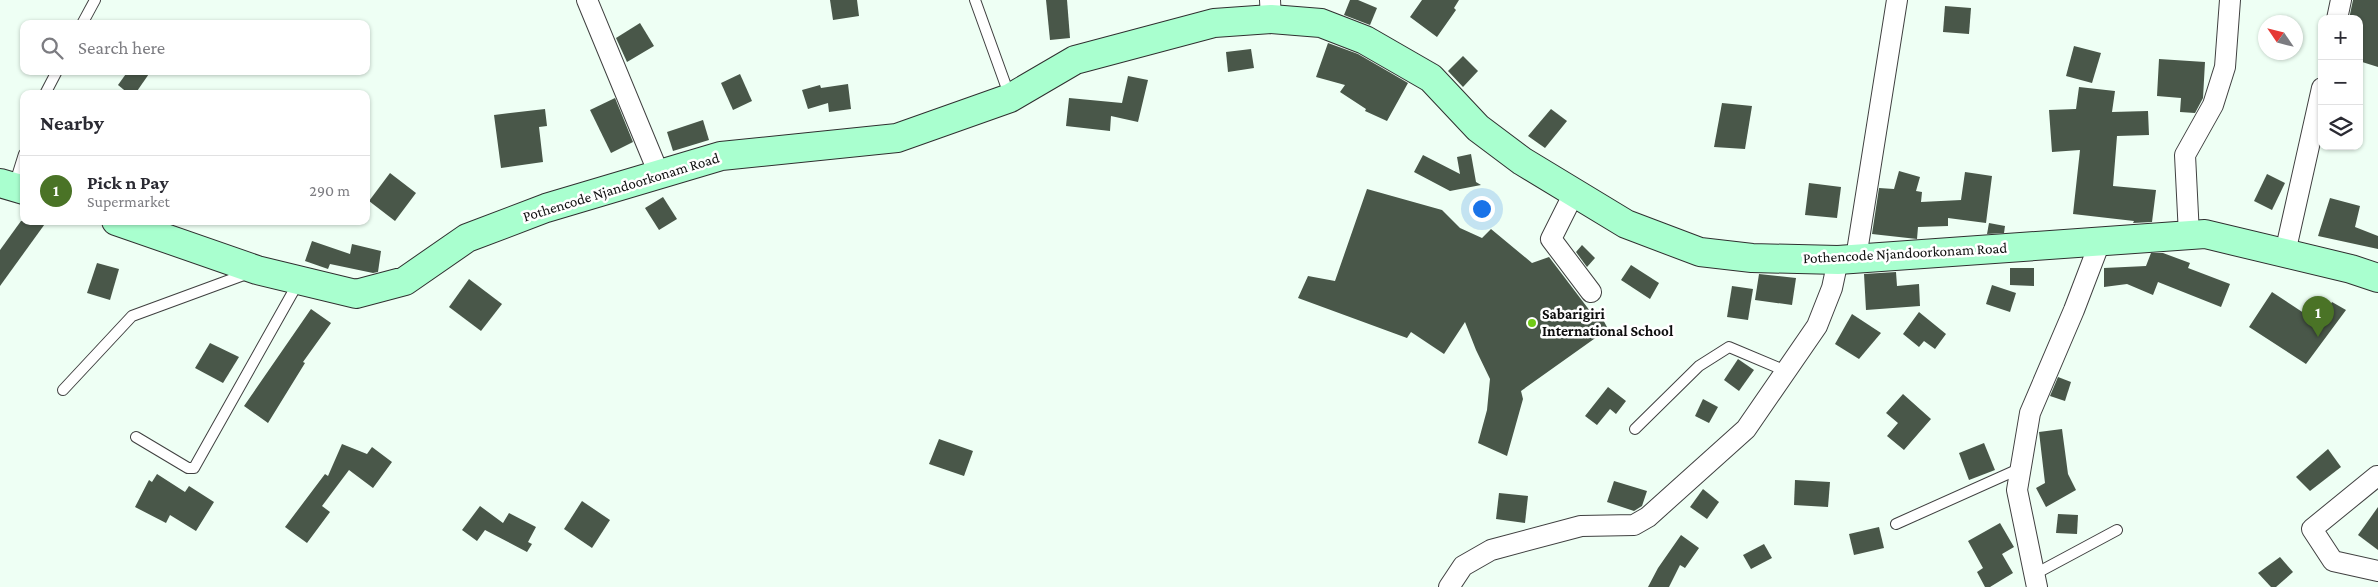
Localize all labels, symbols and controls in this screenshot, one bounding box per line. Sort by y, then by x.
north arrow [2258,15,2303,60]
map controls [2318,15,2363,150]
button: + [2318,15,2363,60]
search box [20,20,370,75]
icon: search [38,34,66,62]
text: Search here [78,37,165,58]
button: − [2318,60,2363,105]
button: layers [2318,105,2363,150]
text: Nearby [40,111,104,135]
street label: Pothencode Njandoorkonam Road [521,149,722,226]
text: Pick n Pay [87,172,169,193]
text: 1 [53,182,59,199]
text: 290 m [309,182,350,199]
text: Supermarket [87,193,170,210]
your location [1469,196,1495,222]
street label: Pothencode Njandoorkonam Road [1802,240,2008,267]
pin: 1 [2302,296,2334,337]
place label: Sabarigiri International School [1542,306,1674,339]
marker: Sabarigiri International School [1526,317,1538,329]

